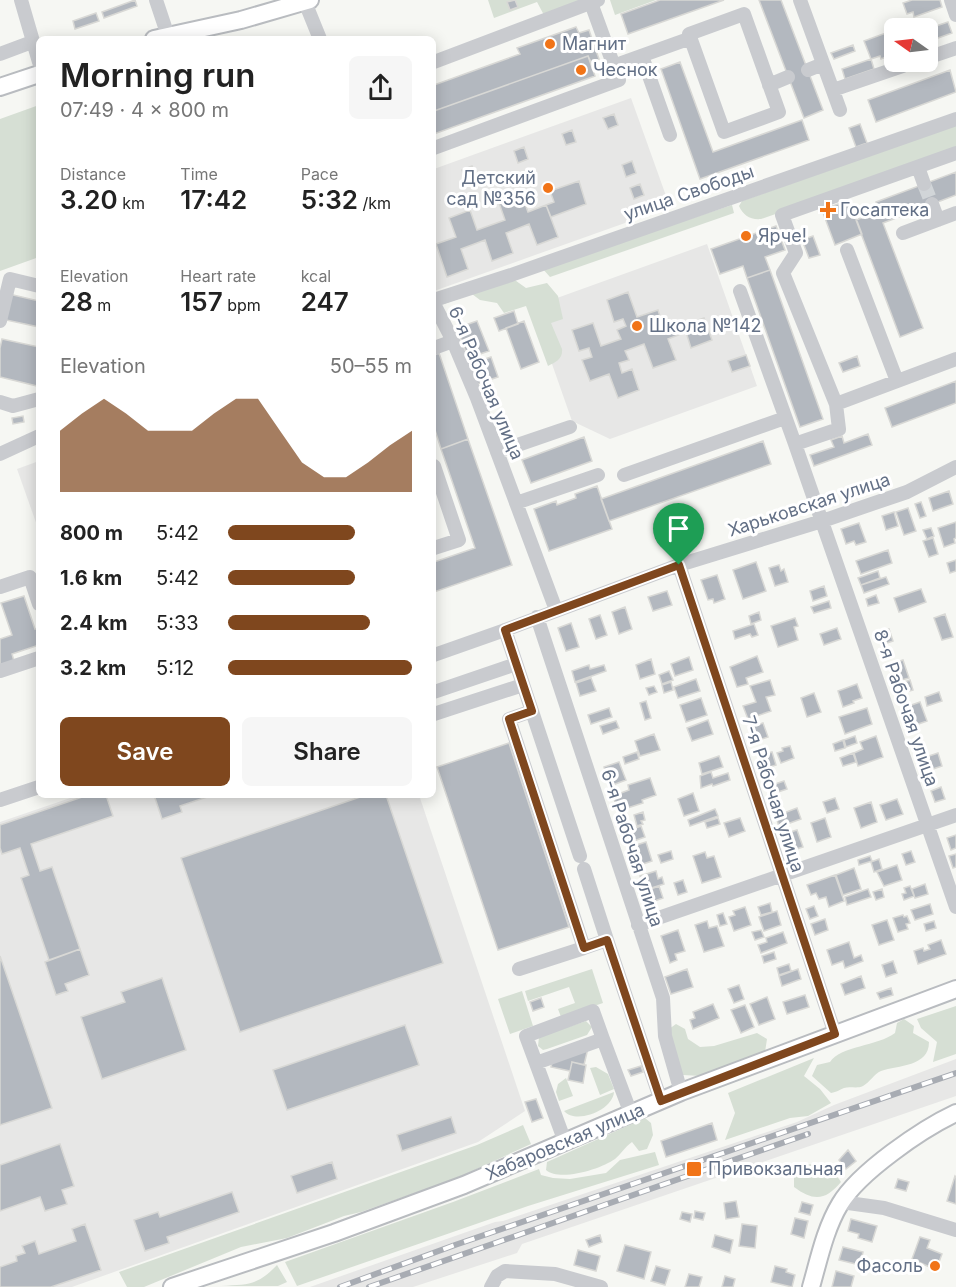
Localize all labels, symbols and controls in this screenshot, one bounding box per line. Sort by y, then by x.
north arrow [884,18,938,72]
map controls [884,18,938,72]
place label: Магнит [562,33,627,54]
marker: Магнит [543,37,557,51]
text: Morning run [60,55,255,95]
button: share [349,56,412,119]
place label: Чеснок [593,59,658,80]
marker: Чеснок [574,63,588,77]
text: 07:49 · 4 × 800 m [60,98,229,122]
street label: улица Свободы [621,160,757,225]
text: Distance [60,164,126,184]
text: Time [180,164,218,184]
text: Pace [301,164,338,184]
place label: Детский сад №356 [446,167,536,209]
marker: Детский сад №356 [541,181,555,195]
text: 3.20 [60,184,118,215]
text: 17:42 [180,184,247,215]
text: 5:32 [301,184,358,215]
text: km [118,193,145,213]
text: /km [358,193,391,213]
place label: Госаптека [840,199,929,220]
marker: Госаптека [821,203,835,217]
place label: Ярче! [758,225,807,246]
marker: Ярче! [739,229,753,243]
text: Elevation [60,266,129,286]
text: Heart rate [180,266,256,286]
text: kcal [301,266,331,286]
text: 28 [60,286,93,317]
text: 157 [180,286,223,317]
text: 247 [301,286,349,317]
text: m [93,295,111,315]
text: bpm [223,295,261,315]
street label: 6-я Рабочая улица [445,303,528,463]
place label: Школа №142 [649,315,762,336]
marker: Школа №142 [630,319,644,333]
text: Elevation [60,354,146,378]
text: 50–55 m [330,354,412,378]
street label: Харьковская улица [725,468,892,541]
pin [653,503,704,565]
icon: arrive [662,512,695,545]
text: 800 m [60,521,123,545]
text: 5:42 [156,521,199,545]
text: 1.6 km [60,566,122,590]
text: 5:42 [156,566,199,590]
text: 2.4 km [60,611,127,635]
text: 5:33 [156,611,199,635]
street label: 8-я Рабочая улица [870,627,943,789]
text: 3.2 km [60,656,126,680]
text: 5:12 [156,656,194,680]
street label: 7-я Рабочая улица [738,713,809,875]
button: Save [60,717,230,786]
button: Share [242,717,412,786]
street label: 6-я Рабочая улица [597,766,668,929]
street label: Хабаровская улица [482,1099,647,1185]
place label: Привокзальная [708,1158,844,1179]
marker: Привокзальная [685,1160,703,1178]
place label: Фасоль [857,1255,923,1276]
marker: Фасоль [928,1259,942,1273]

